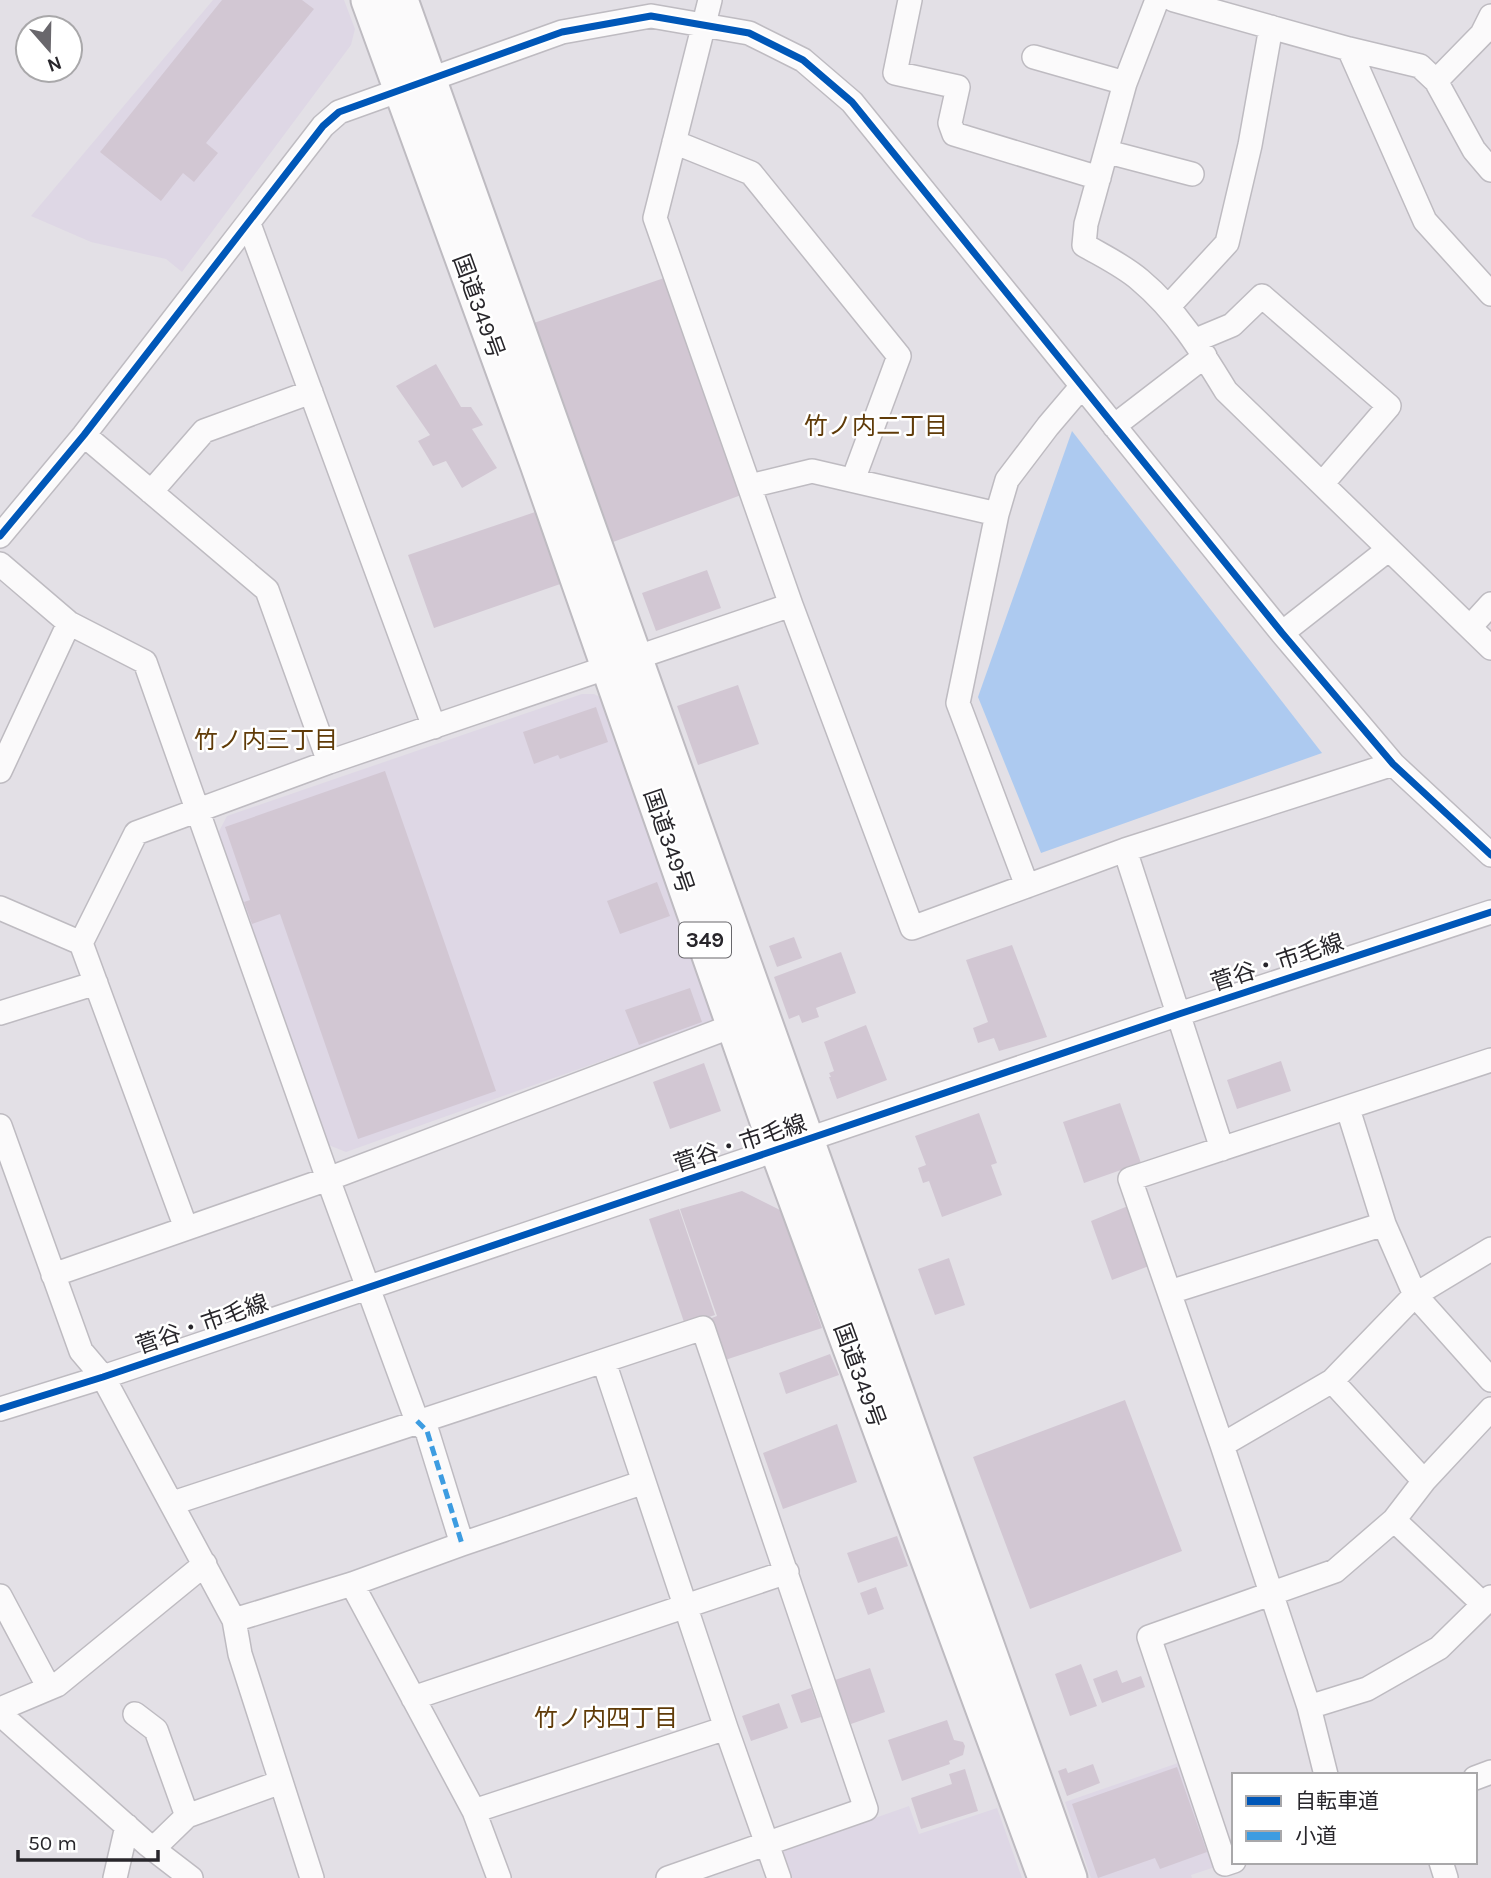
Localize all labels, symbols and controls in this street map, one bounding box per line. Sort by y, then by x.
north arrow [14,14,84,84]
text: N [44,51,65,77]
street label: 国道349号 [447,250,510,362]
district label: 竹ノ内二丁目 [804,412,948,440]
district label: 竹ノ内三丁目 [194,726,338,754]
street label: 国道349号 [638,785,699,897]
road number: 349 [679,922,731,958]
street label: 菅谷・市毛線 [1207,928,1347,997]
street label: 菅谷・市毛線 [670,1109,810,1178]
street label: 菅谷・市毛線 [133,1289,272,1360]
street label: 国道349号 [828,1319,891,1431]
district label: 竹ノ内四丁目 [534,1704,678,1732]
legend [1232,1773,1477,1864]
text: 自転車道 [1295,1789,1379,1813]
scale bar [18,1818,158,1862]
text: 小道 [1295,1824,1337,1848]
text: 50 m [28,1831,77,1855]

